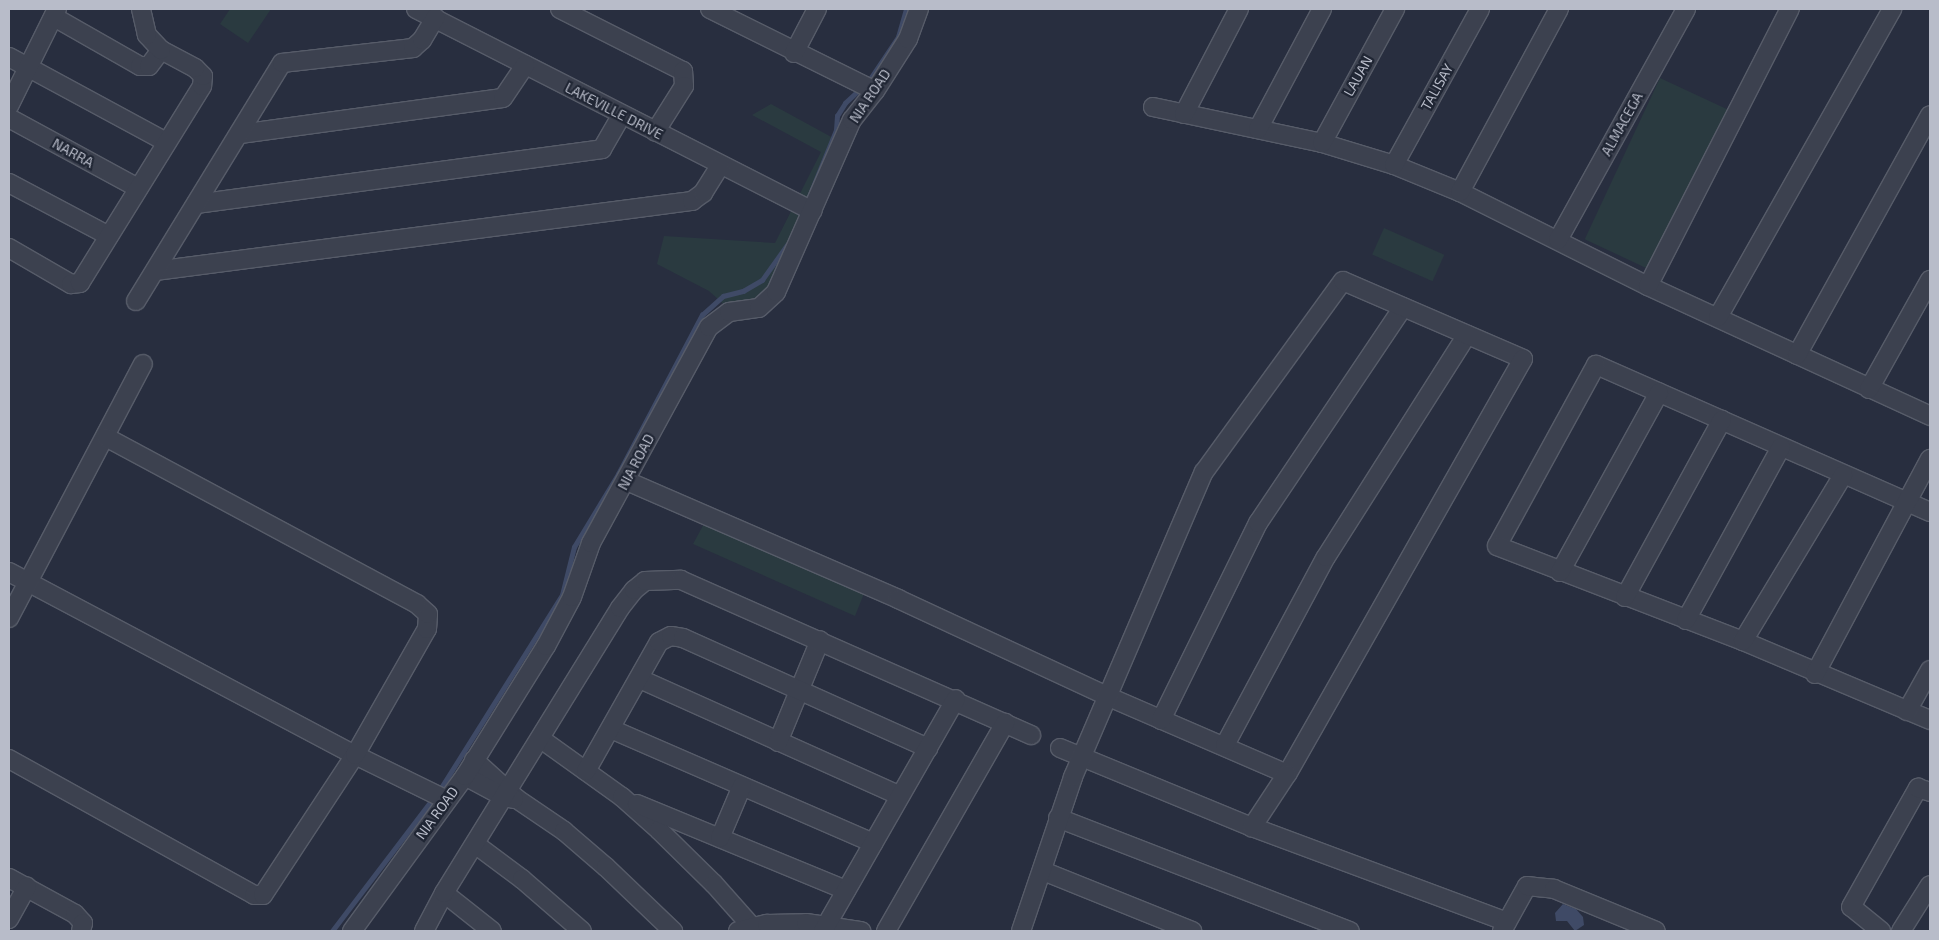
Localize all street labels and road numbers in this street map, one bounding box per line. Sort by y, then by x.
street label: LAUAN [1340,53,1376,99]
street label: TALISAY [1417,61,1457,113]
street label: NIA ROAD [846,66,894,126]
street label: LAKEVILLE DRIVE [562,79,666,143]
street label: ALMACEGA [1598,89,1646,159]
street label: NARRA [49,135,97,171]
street label: NIA ROAD [614,431,658,493]
street label: NIA ROAD [412,783,462,843]

